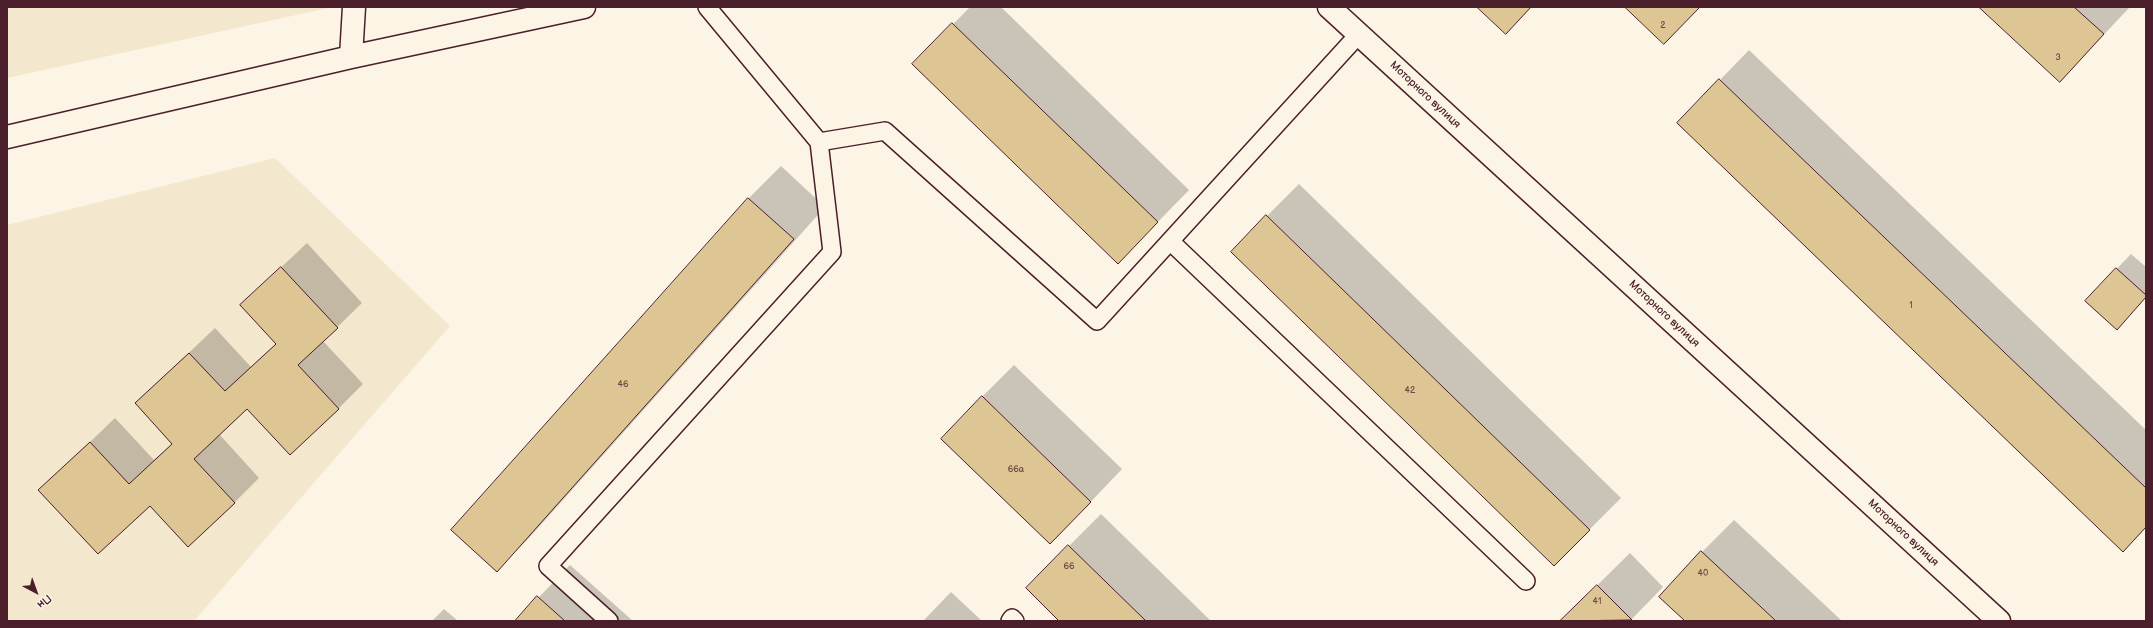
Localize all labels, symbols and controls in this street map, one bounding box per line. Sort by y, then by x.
house number: 2 [1660,21,1666,31]
house number: 3 [2055,53,2061,63]
street label: Моторного вулиця [1387,59,1463,131]
street label: Моторного вулиця [1626,278,1702,350]
house number: 1 [1909,301,1913,311]
house number: 46 [618,380,628,390]
house number: 42 [1405,386,1415,396]
house number: 66а [1008,465,1024,475]
street label: Моторного вулиця [1865,497,1941,569]
house number: 66 [1064,562,1074,572]
house number: 40 [1698,569,1708,579]
north arrow [16,572,56,612]
text: Пн [34,592,54,611]
house number: 41 [1593,597,1601,607]

